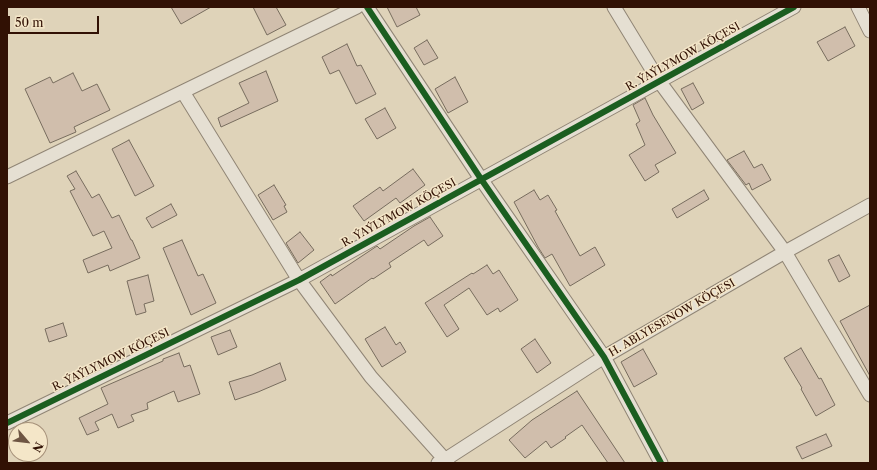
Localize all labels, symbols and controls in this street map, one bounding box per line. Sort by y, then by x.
scale bar [10,8,101,34]
text: 50 m [15,15,44,30]
street label: R. ÝAÝLYMOW KÖÇESI [624,20,742,94]
street label: R. ÝAÝLYMOW KÖÇESI [340,176,458,250]
street label: H. ABLYESENOW KÖÇESI [607,276,737,360]
street label: R. ÝAÝLYMOW KÖÇESI [50,326,172,394]
north arrow [8,422,48,462]
text: N [29,440,46,455]

